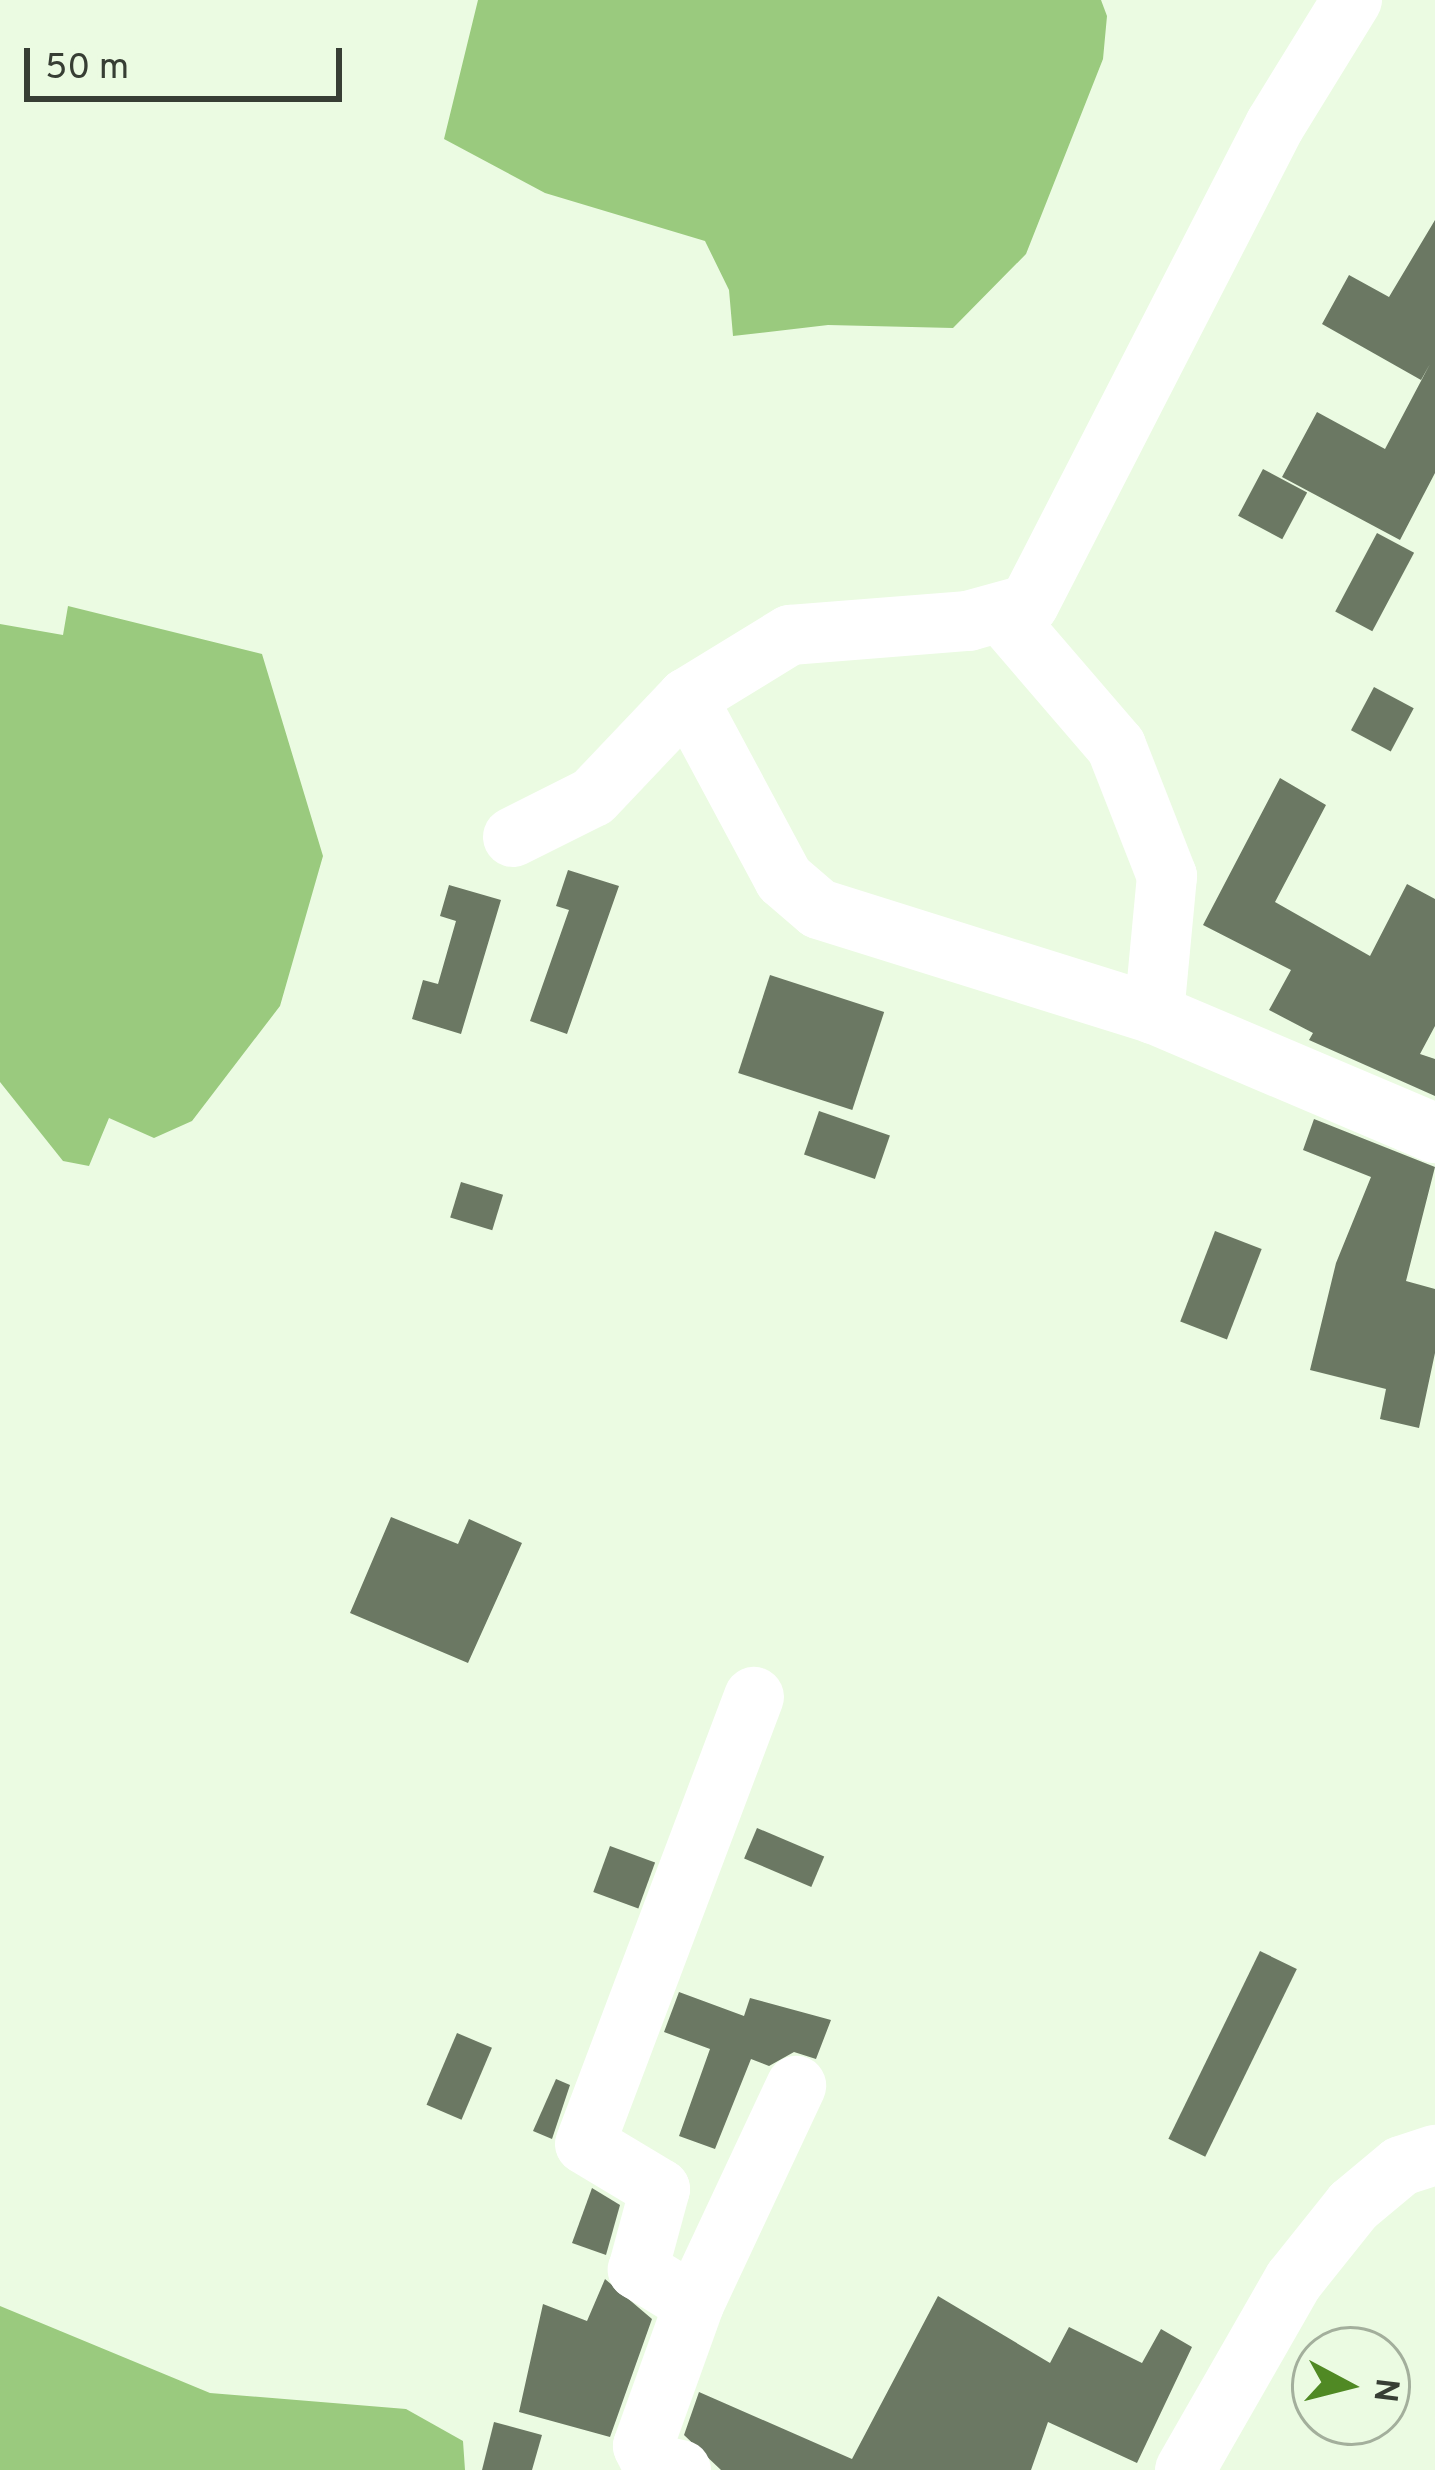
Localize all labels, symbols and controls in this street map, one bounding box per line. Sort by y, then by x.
scale bar [30,24,348,98]
text: 50 m [45,46,129,92]
north arrow [1291,2326,1411,2446]
text: N [1361,2376,1406,2404]

